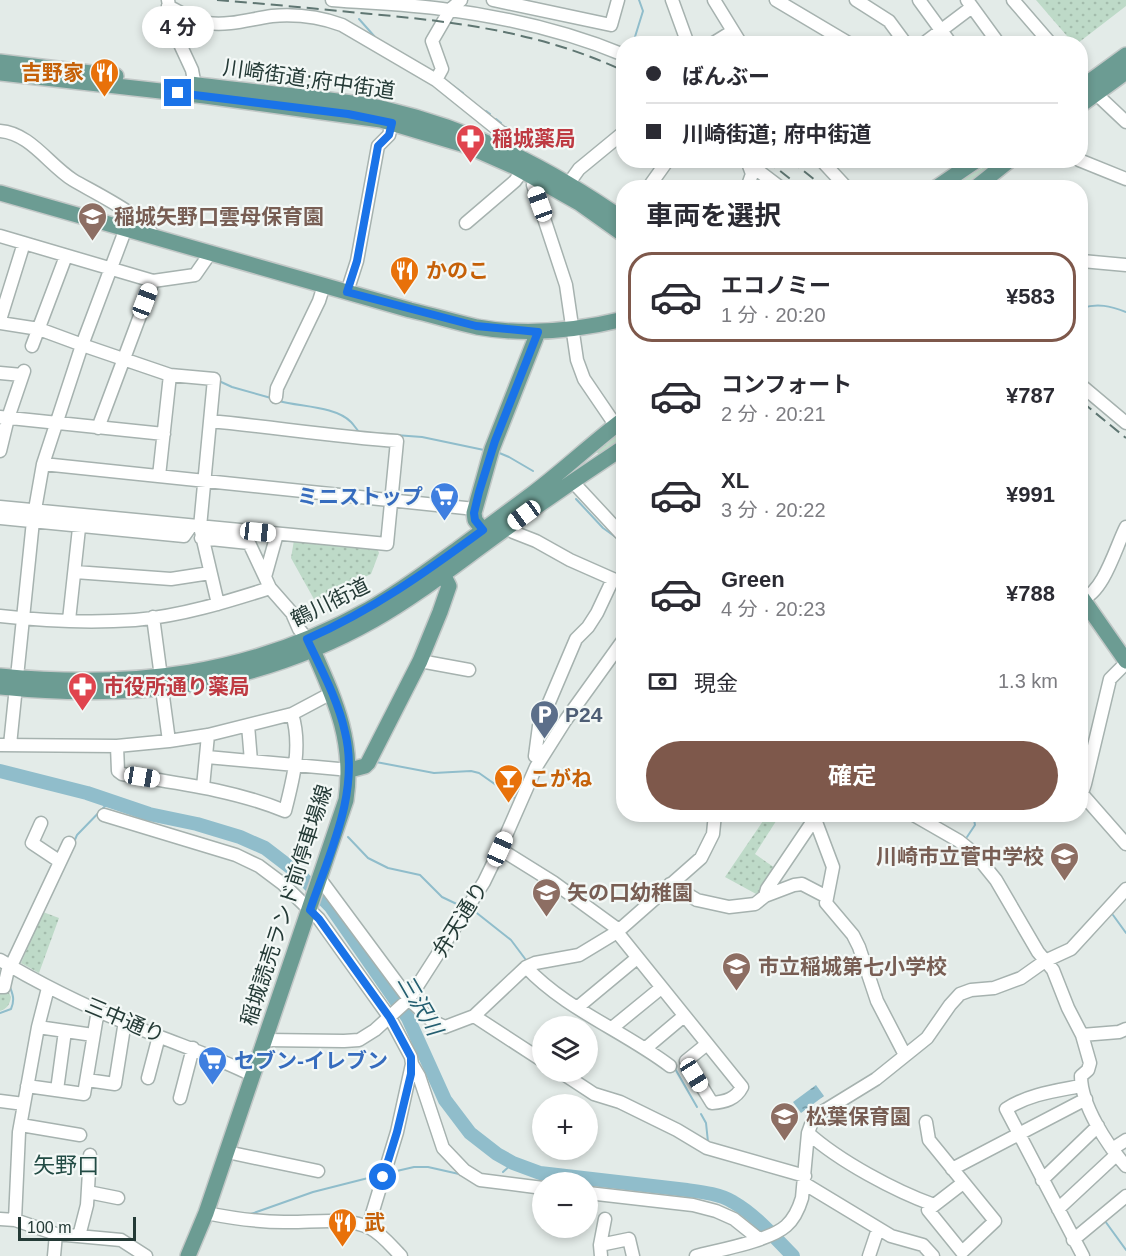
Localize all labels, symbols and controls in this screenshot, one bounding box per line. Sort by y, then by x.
callout: 4 分 [142,6,214,48]
text: 4 分 [160,16,196,38]
restaurant icon: 吉野家 [89,56,121,98]
street label: 川崎街道;府中街道 [221,56,397,102]
place label: 吉野家 [21,61,84,84]
text: ばんぶー [682,64,770,89]
route end [164,79,191,106]
pharmacy icon: 稲城薬局 [455,122,487,164]
text: 川崎街道; 府中街道 [682,122,871,147]
place label: 稲城薬局 [492,127,576,150]
car [525,184,555,224]
school or university icon: 稲城矢野口雲母保育園 [77,200,109,242]
text: 車両を選択 [646,201,781,231]
place label: 稲城矢野口雲母保育園 [114,205,324,228]
restaurant icon: かのこ [389,254,421,296]
place label: かのこ [426,259,489,282]
icon: car [649,270,703,324]
text: エコノミー [721,273,831,298]
car [130,281,160,321]
text: ¥583 [1006,284,1055,309]
text: 1 分 · 20:20 [721,304,826,326]
icon: car [649,369,703,423]
text: コンフォート [721,372,852,397]
text: ¥787 [1006,383,1055,408]
text: 2 分 · 20:21 [721,403,826,425]
icon: car [649,468,703,522]
text: XL [721,468,749,493]
supermarket icon: ミニストップ [428,480,460,522]
text: ¥991 [1006,482,1055,507]
place label: ミニストップ [297,485,423,508]
car [504,497,544,533]
text: 3 分 · 20:22 [721,499,826,521]
car [239,521,277,543]
icon: car [649,567,703,621]
text: Green [721,567,785,592]
street label: 鶴川街道 [287,573,373,631]
text: ¥788 [1006,581,1055,606]
text: 4 分 · 20:23 [721,598,826,620]
icon: cash [646,665,679,698]
pharmacy icon: 市役所通り薬局 [66,670,98,712]
text: 1.3 km [998,670,1058,692]
text: 現金 [694,671,738,696]
place label: 市役所通り薬局 [103,675,250,698]
parking icon: P24 [528,698,560,740]
place label: P24 [565,703,603,726]
button: 確定 [646,741,1058,810]
bar icon: こがね [492,762,524,804]
car [123,765,161,789]
place label: こがね [529,767,592,790]
street label: 稲城読売ランド前停車場線 [236,782,336,1028]
car [484,829,516,869]
school or university icon: 川崎市立菅中学校 [1049,840,1081,882]
place label: 川崎市立菅中学校 [876,845,1044,868]
school or university icon: 矢の口幼稚園 [530,876,562,918]
street label: 弁天通り [428,877,492,961]
place label: 矢の口幼稚園 [567,881,693,904]
school or university icon: 市立稲城第七小学校 [721,950,753,992]
place label: 市立稲城第七小学校 [758,955,947,978]
water label: 三沢川 [393,970,448,1042]
street label: 三中通り [82,993,168,1047]
map controls [532,1016,598,1238]
button: layers [532,1016,598,1082]
supermarket icon: セブン-イレブン [197,1044,229,1086]
place label: セブン-イレブン [234,1049,388,1072]
car [677,1055,711,1095]
button: + [532,1094,598,1160]
school or university icon: 松葉保育園 [769,1100,801,1142]
place label: 松葉保育園 [806,1105,911,1128]
district label: 矢野口 [33,1153,99,1178]
route start [369,1163,396,1190]
button: − [532,1172,598,1238]
restaurant icon: 武 [327,1206,359,1248]
place label: 武 [364,1211,385,1234]
scale bar [18,1214,136,1242]
text: 100 m [27,1219,71,1236]

